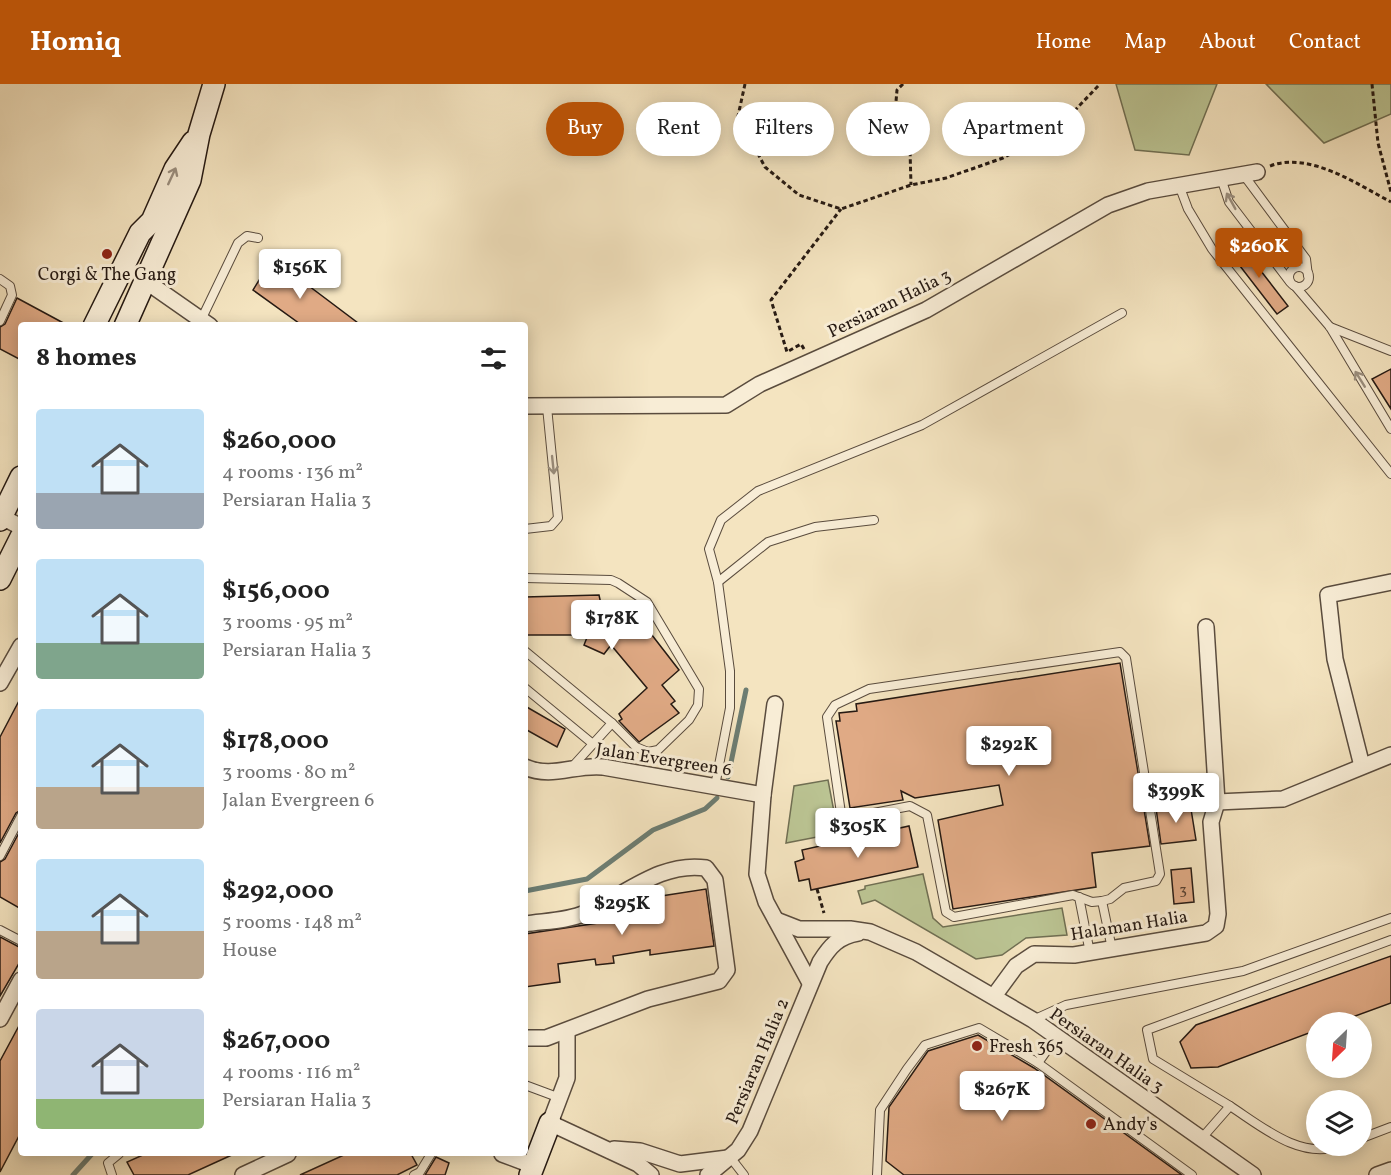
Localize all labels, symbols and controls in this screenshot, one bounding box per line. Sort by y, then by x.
text: Homiq [30,23,121,62]
text: Home [1036,28,1091,57]
text: Map [1124,28,1166,57]
text: About [1199,28,1256,57]
text: Contact [1289,28,1361,57]
chip: Buy [546,102,624,156]
chip: Rent [636,102,721,156]
chip: Filters [733,102,834,156]
chip: New [846,102,930,156]
chip: Apartment [942,102,1085,156]
one-way arrow [167,168,179,186]
one-way arrow [1225,193,1237,210]
pin: $260K [1217,228,1301,279]
text: $260K [1229,233,1289,261]
marker: Corgi & The Gang [100,247,114,261]
pin: $156K [258,249,342,300]
text: $156K [273,254,327,282]
place label: Corgi & The Gang [38,263,176,288]
street label: Persiaran Halia 3 [824,264,955,345]
text: 8 homes [36,340,137,376]
icon: filters [477,342,510,375]
one-way arrow [1354,371,1366,388]
text: $260,000 [222,423,336,459]
icon: home [84,433,156,505]
one-way arrow [548,454,559,474]
text: 4 rooms · 136 m² [222,459,363,487]
text: Persiaran Halia 3 [222,487,371,515]
text: $156,000 [222,573,330,609]
icon: home [84,583,156,655]
pin: $178K [570,600,654,651]
text: $178K [585,605,639,633]
text: 3 rooms · 95 m² [222,609,353,637]
text: Persiaran Halia 3 [222,637,371,665]
text: $178,000 [222,723,329,759]
pin: $292K [967,726,1051,777]
text: $292K [980,731,1038,759]
icon: home [84,733,156,805]
street label: Jalan Evergreen 6 [594,737,733,784]
text: 3 rooms · 80 m² [222,759,355,787]
pin: $399K [1134,773,1218,824]
text: $399K [1147,778,1205,806]
text: Jalan Evergreen 6 [222,787,374,815]
pin: $305K [816,808,900,859]
text: $305K [829,813,887,841]
text: $292,000 [222,873,334,909]
house number: 3 [1179,880,1187,901]
icon: home [84,883,156,955]
pin: $295K [580,885,664,936]
text: $295K [594,890,650,918]
street label: Halaman Halia [1069,905,1190,948]
text: 5 rooms · 148 m² [222,909,362,937]
text: House [222,937,277,965]
street label: Persiaran Halia 2 [721,995,796,1128]
street label: Persiaran Halia 3 [1044,1002,1168,1100]
north arrow [1306,1012,1372,1078]
map controls [1306,1012,1372,1156]
text: $267,000 [222,1023,330,1059]
icon: home [84,1033,156,1105]
place label: Fresh 365 [989,1035,1064,1060]
marker: Fresh 365 [970,1039,984,1053]
text: 4 rooms · 116 m² [222,1059,361,1087]
pin: $267K [960,1071,1044,1122]
text: $267K [974,1076,1030,1104]
text: Persiaran Halia 3 [222,1087,371,1115]
button: layers [1306,1090,1372,1156]
place label: Andy's [1103,1113,1158,1138]
marker: Andy's [1084,1117,1098,1131]

